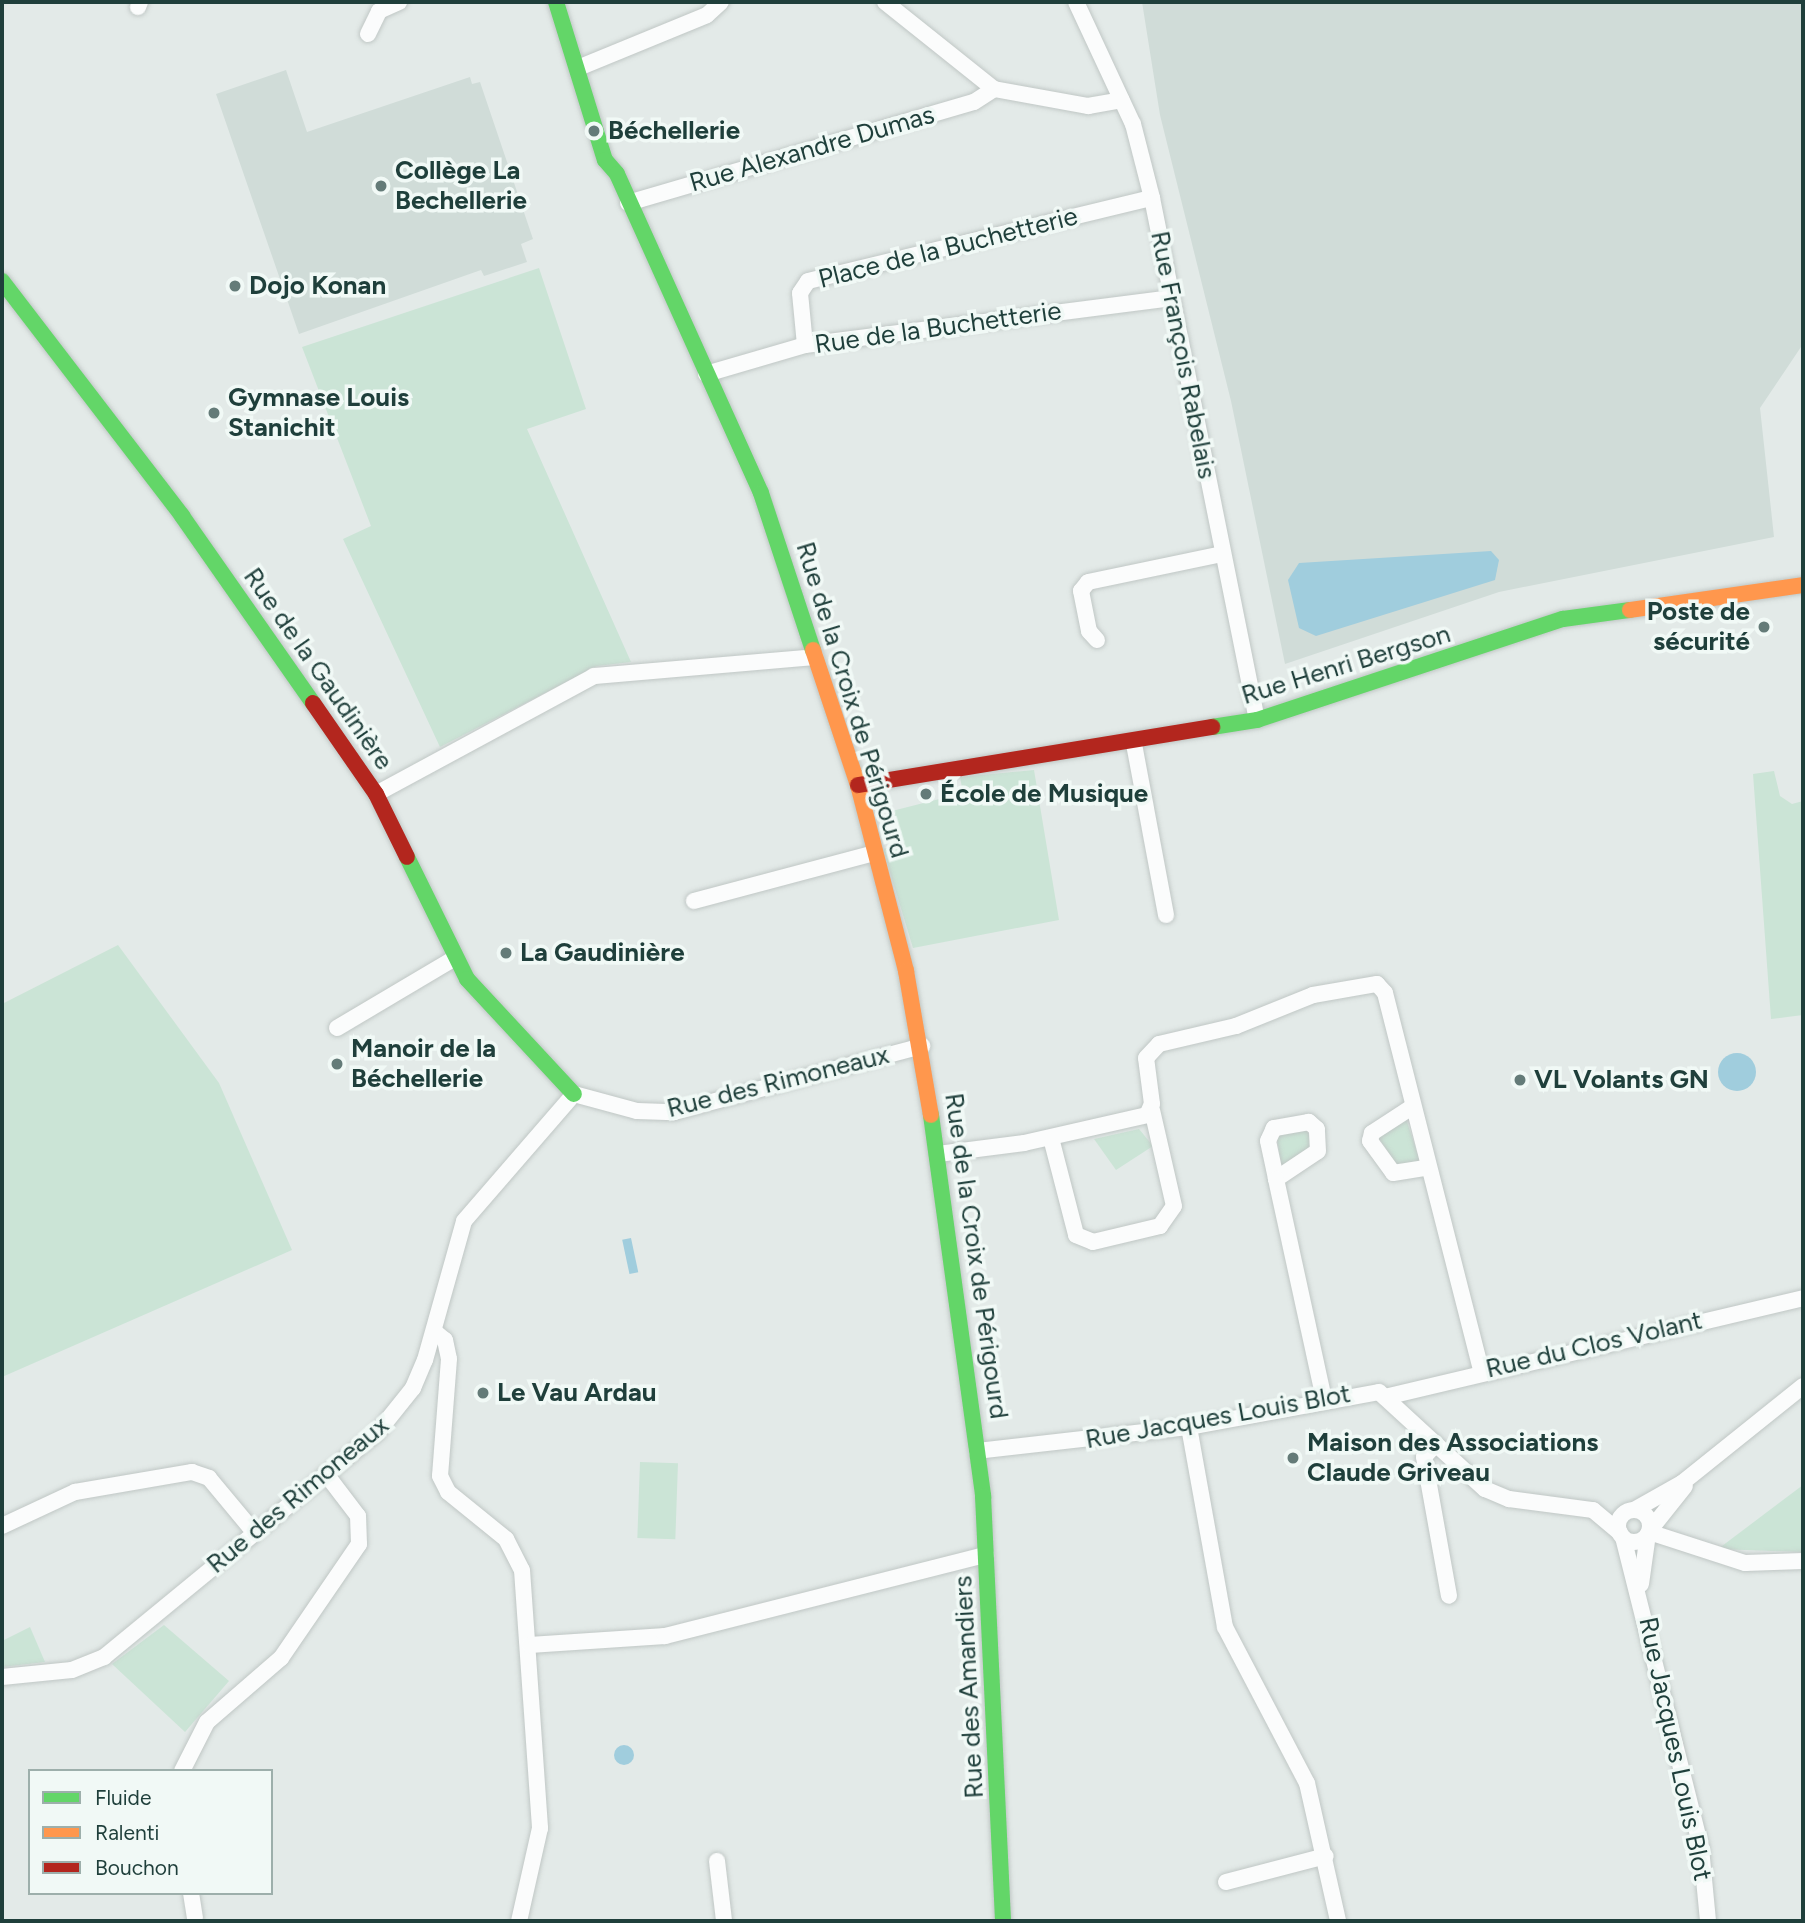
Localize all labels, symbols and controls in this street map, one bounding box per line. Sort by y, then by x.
street label: Rue Alexandre Dumas [686,99,938,199]
place label: Béchellerie [608,115,740,147]
marker: Béchellerie [586,123,602,139]
place label: Collège La Bechellerie [395,155,527,216]
marker: Collège La Bechellerie [373,178,389,194]
street label: Place de la Buchetterie [815,201,1081,295]
street label: Rue François Rabelais [1144,229,1222,481]
place label: Dojo Konan [249,270,386,302]
marker: Dojo Konan [227,278,243,294]
street label: Rue de la Buchetterie [813,295,1063,361]
place label: Gymnase Louis Stanichit [228,382,409,444]
marker: Gymnase Louis Stanichit [206,405,222,421]
street label: Rue de la Croix de Périgourd [789,538,915,862]
street label: Rue de la Gaudinière [237,562,399,776]
place label: Poste de sécurité [1647,596,1750,658]
street label: Rue Henri Bergson [1238,618,1454,712]
marker: Poste de sécurité [1756,619,1772,635]
place label: École de Musique [940,778,1148,810]
marker: École de Musique [918,786,934,802]
place label: La Gaudinière [520,937,685,969]
marker: La Gaudinière [498,945,514,961]
place label: Manoir de la Béchellerie [351,1033,496,1094]
street label: Rue des Rimoneaux [664,1039,892,1125]
marker: Manoir de la Béchellerie [329,1056,345,1072]
place label: VL Volants GN [1534,1064,1709,1096]
marker: VL Volants GN [1512,1072,1528,1088]
street label: Rue de la Croix de Périgourd [938,1091,1014,1421]
street label: Rue du Clos Volant [1483,1305,1705,1385]
place label: Le Vau Ardau [497,1377,657,1409]
street label: Rue Jacques Louis Blot [1083,1378,1353,1456]
marker: Le Vau Ardau [475,1385,491,1401]
street label: Rue des Rimoneaux [201,1410,395,1580]
place label: Maison des Associations Claude Griveau [1307,1427,1598,1488]
marker: Maison des Associations Claude Griveau [1285,1450,1301,1466]
street label: Rue des Amandiers [948,1575,990,1799]
street label: Rue Jacques Louis Blot [1632,1614,1718,1884]
legend [28,1769,273,1895]
text: Fluide [95,1785,151,1810]
text: Ralenti [95,1820,159,1845]
text: Bouchon [95,1855,179,1880]

